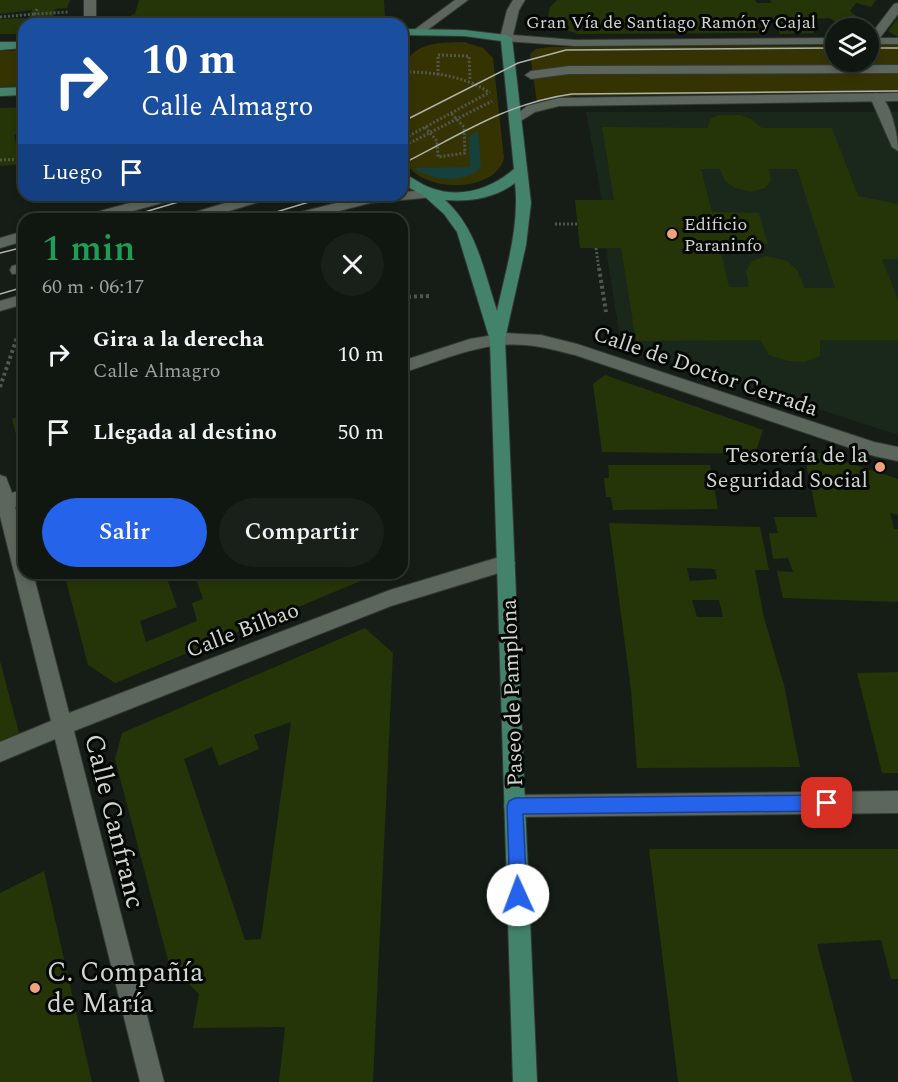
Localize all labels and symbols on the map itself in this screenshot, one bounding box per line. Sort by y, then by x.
street label: Gran Vía de Santiago Ramón y Cajal [526,9,816,36]
place label: Edificio Paraninfo [684,211,762,259]
marker: Edificio Paraninfo [665,227,679,241]
street label: Calle de Doctor Cerrada [589,317,823,425]
place label: Tesorería de la Seguridad Social [706,439,868,497]
marker: Tesorería de la Seguridad Social [873,460,887,474]
street label: Calle Bilbao [181,594,304,667]
street label: Paseo de Pamplona [493,598,532,787]
street label: Calle Canfranc [72,729,156,913]
pin [801,777,852,828]
position arrow [486,863,550,927]
place label: C. Compañía de María [47,952,203,1025]
marker: C. Compañía de María [28,981,42,995]

